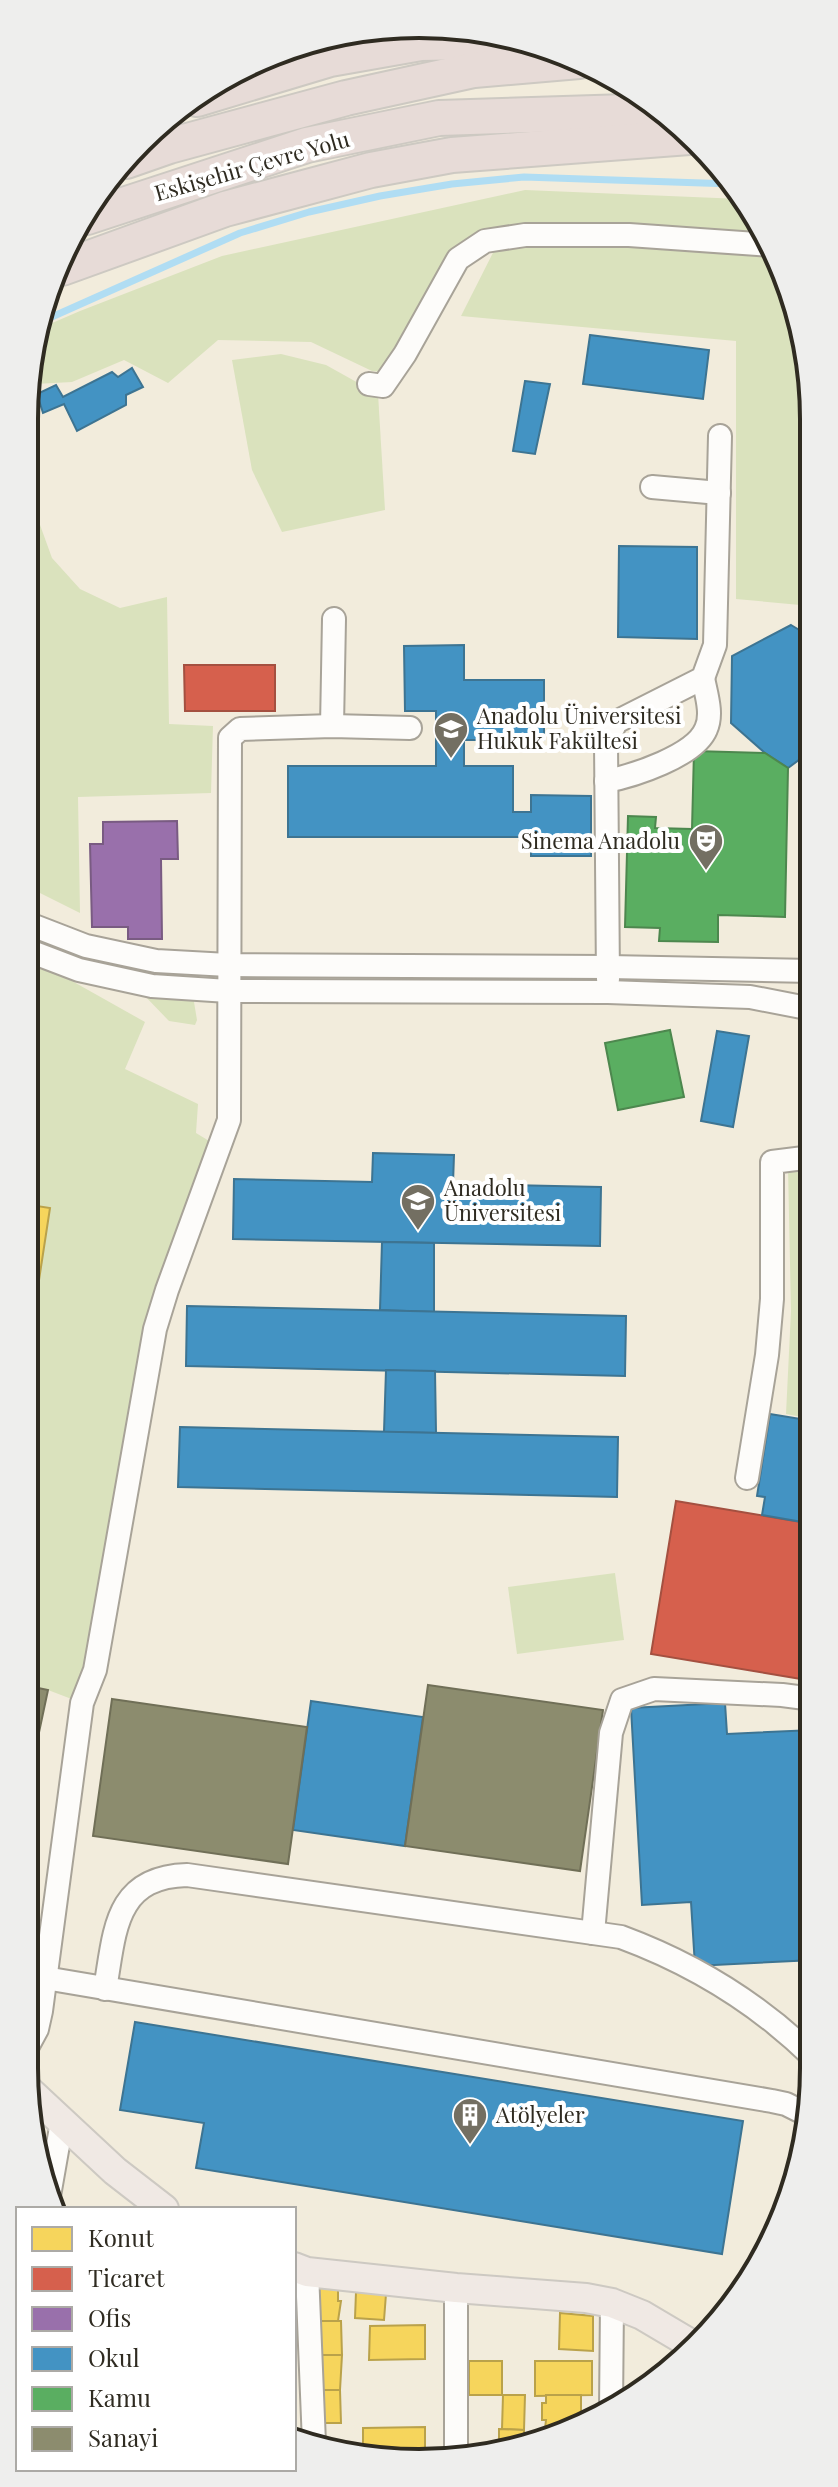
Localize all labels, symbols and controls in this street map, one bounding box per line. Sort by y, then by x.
street label: Eskişehir Çevre Yolu [151,123,353,207]
place label: Anadolu Üniversitesi Hukuk Fakültesi [476,700,681,755]
school or university icon: Anadolu Üniversitesi Hukuk Fakültesi [432,710,470,760]
theatre icon: Sinema Anadolu [687,822,725,872]
place label: Sinema Anadolu [521,825,680,855]
place label: Anadolu Üniversitesi [443,1172,561,1227]
school or university icon: Anadolu Üniversitesi [399,1182,437,1232]
building icon: Atölyeler [451,2096,489,2146]
place label: Atölyeler [495,2099,585,2129]
legend [16,2207,296,2471]
text: Konut [88,2221,154,2253]
text: Ticaret [88,2261,165,2293]
text: Ofis [88,2301,131,2333]
text: Okul [88,2341,140,2373]
text: Kamu [88,2381,151,2413]
text: Sanayi [88,2421,158,2453]

